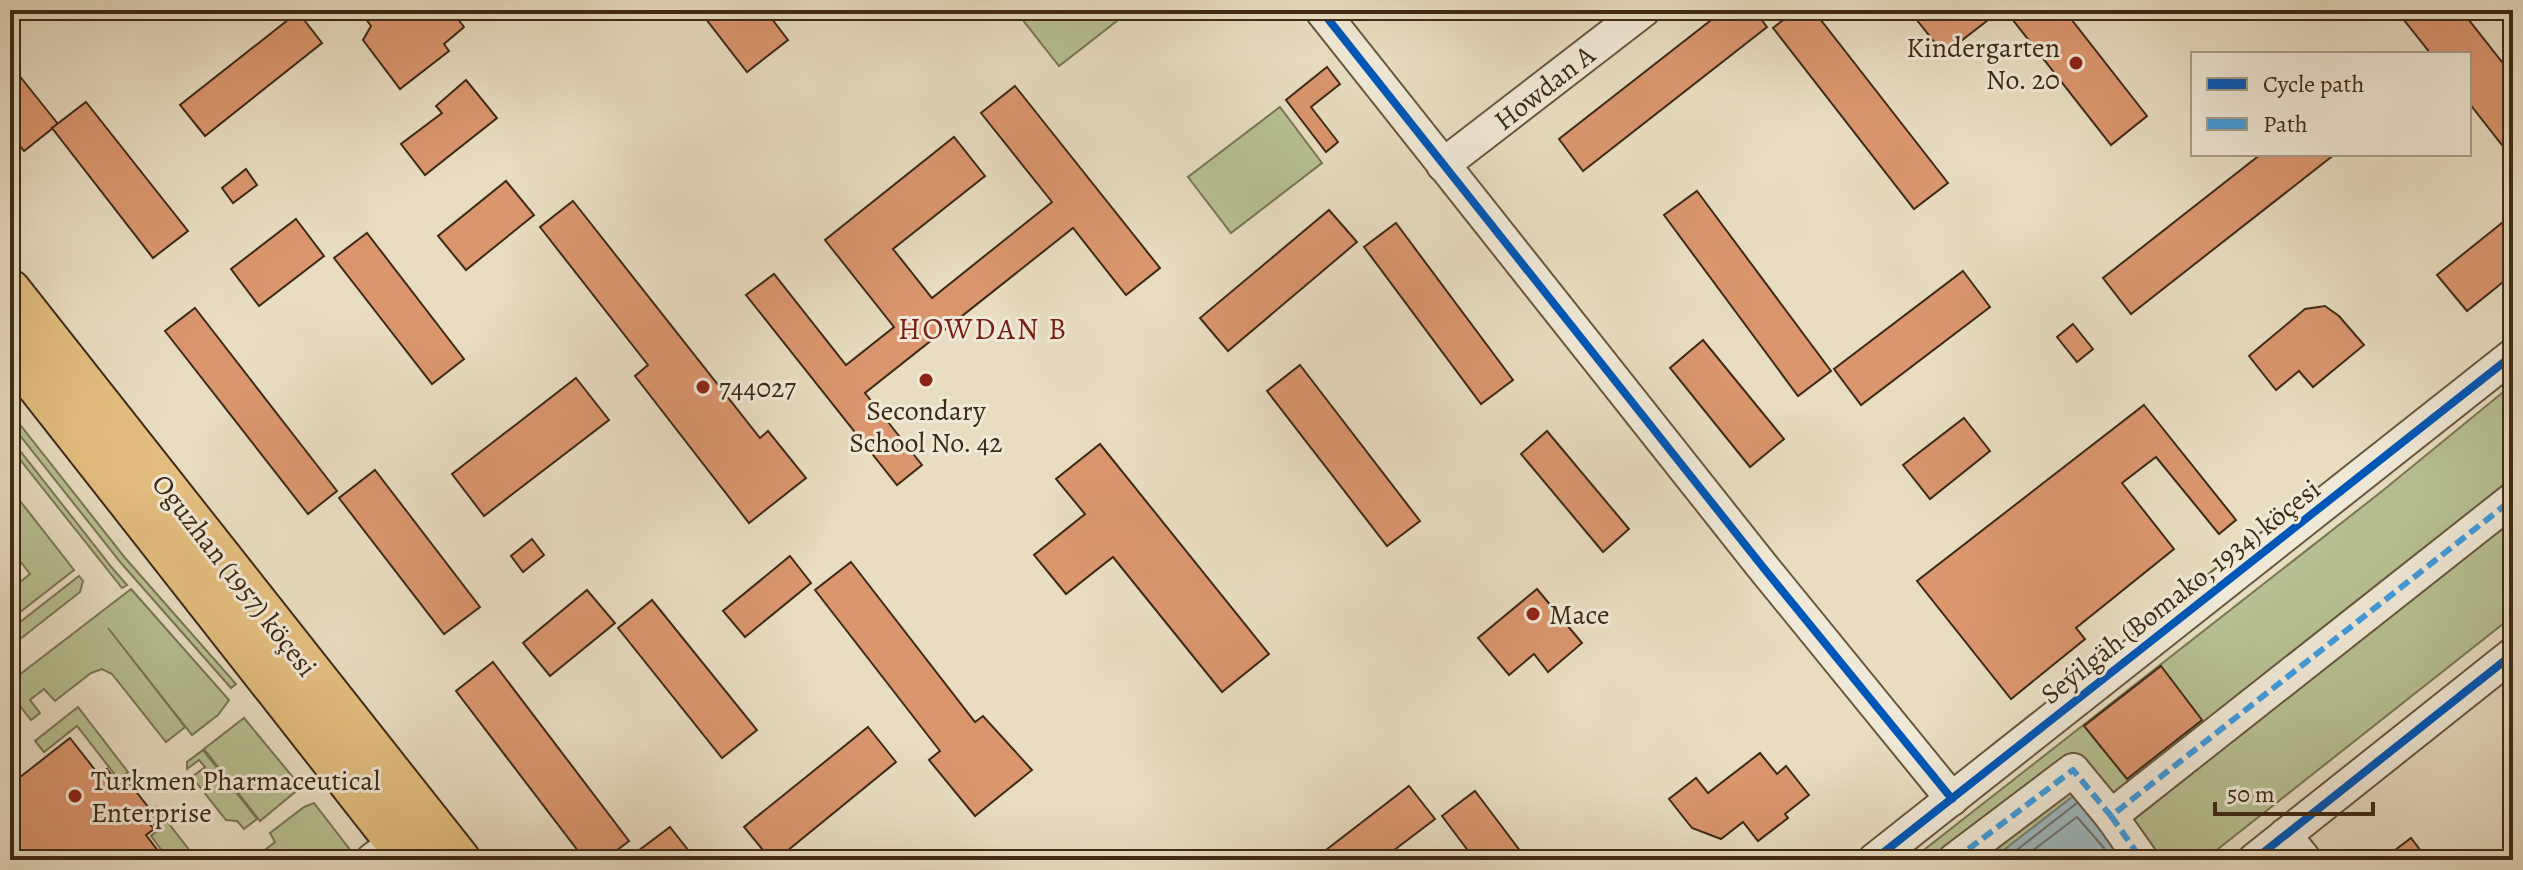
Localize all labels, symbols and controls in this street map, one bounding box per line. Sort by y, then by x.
place label: Kindergarten No. 20 [1906,29,2060,99]
street label: Howdan A [1486,36,1604,139]
legend [2191,52,2471,156]
marker: Kindergarten No. 20 [2067,54,2085,72]
text: Cycle path [2263,68,2364,100]
text: Path [2263,108,2308,140]
district label: HOWDAN B [898,309,1068,349]
place label: 744027 [719,369,796,407]
marker: Secondary School No. 42 [917,371,935,389]
marker: 744027 [694,378,712,396]
place label: Secondary School No. 42 [849,392,1003,462]
street label: Oguzhan (1957) köçesi [143,466,325,685]
street label: Seýilgäh (Bomako, 1934) köçesi [2033,470,2328,713]
place label: Mace [1549,596,1609,634]
marker: Mace [1524,605,1542,623]
place label: Turkmen Pharmaceutical Enterprise [91,762,380,832]
scale bar [2215,766,2373,816]
text: 50 m [2227,778,2275,810]
marker: Turkmen Pharmaceutical Enterprise [66,787,84,805]

